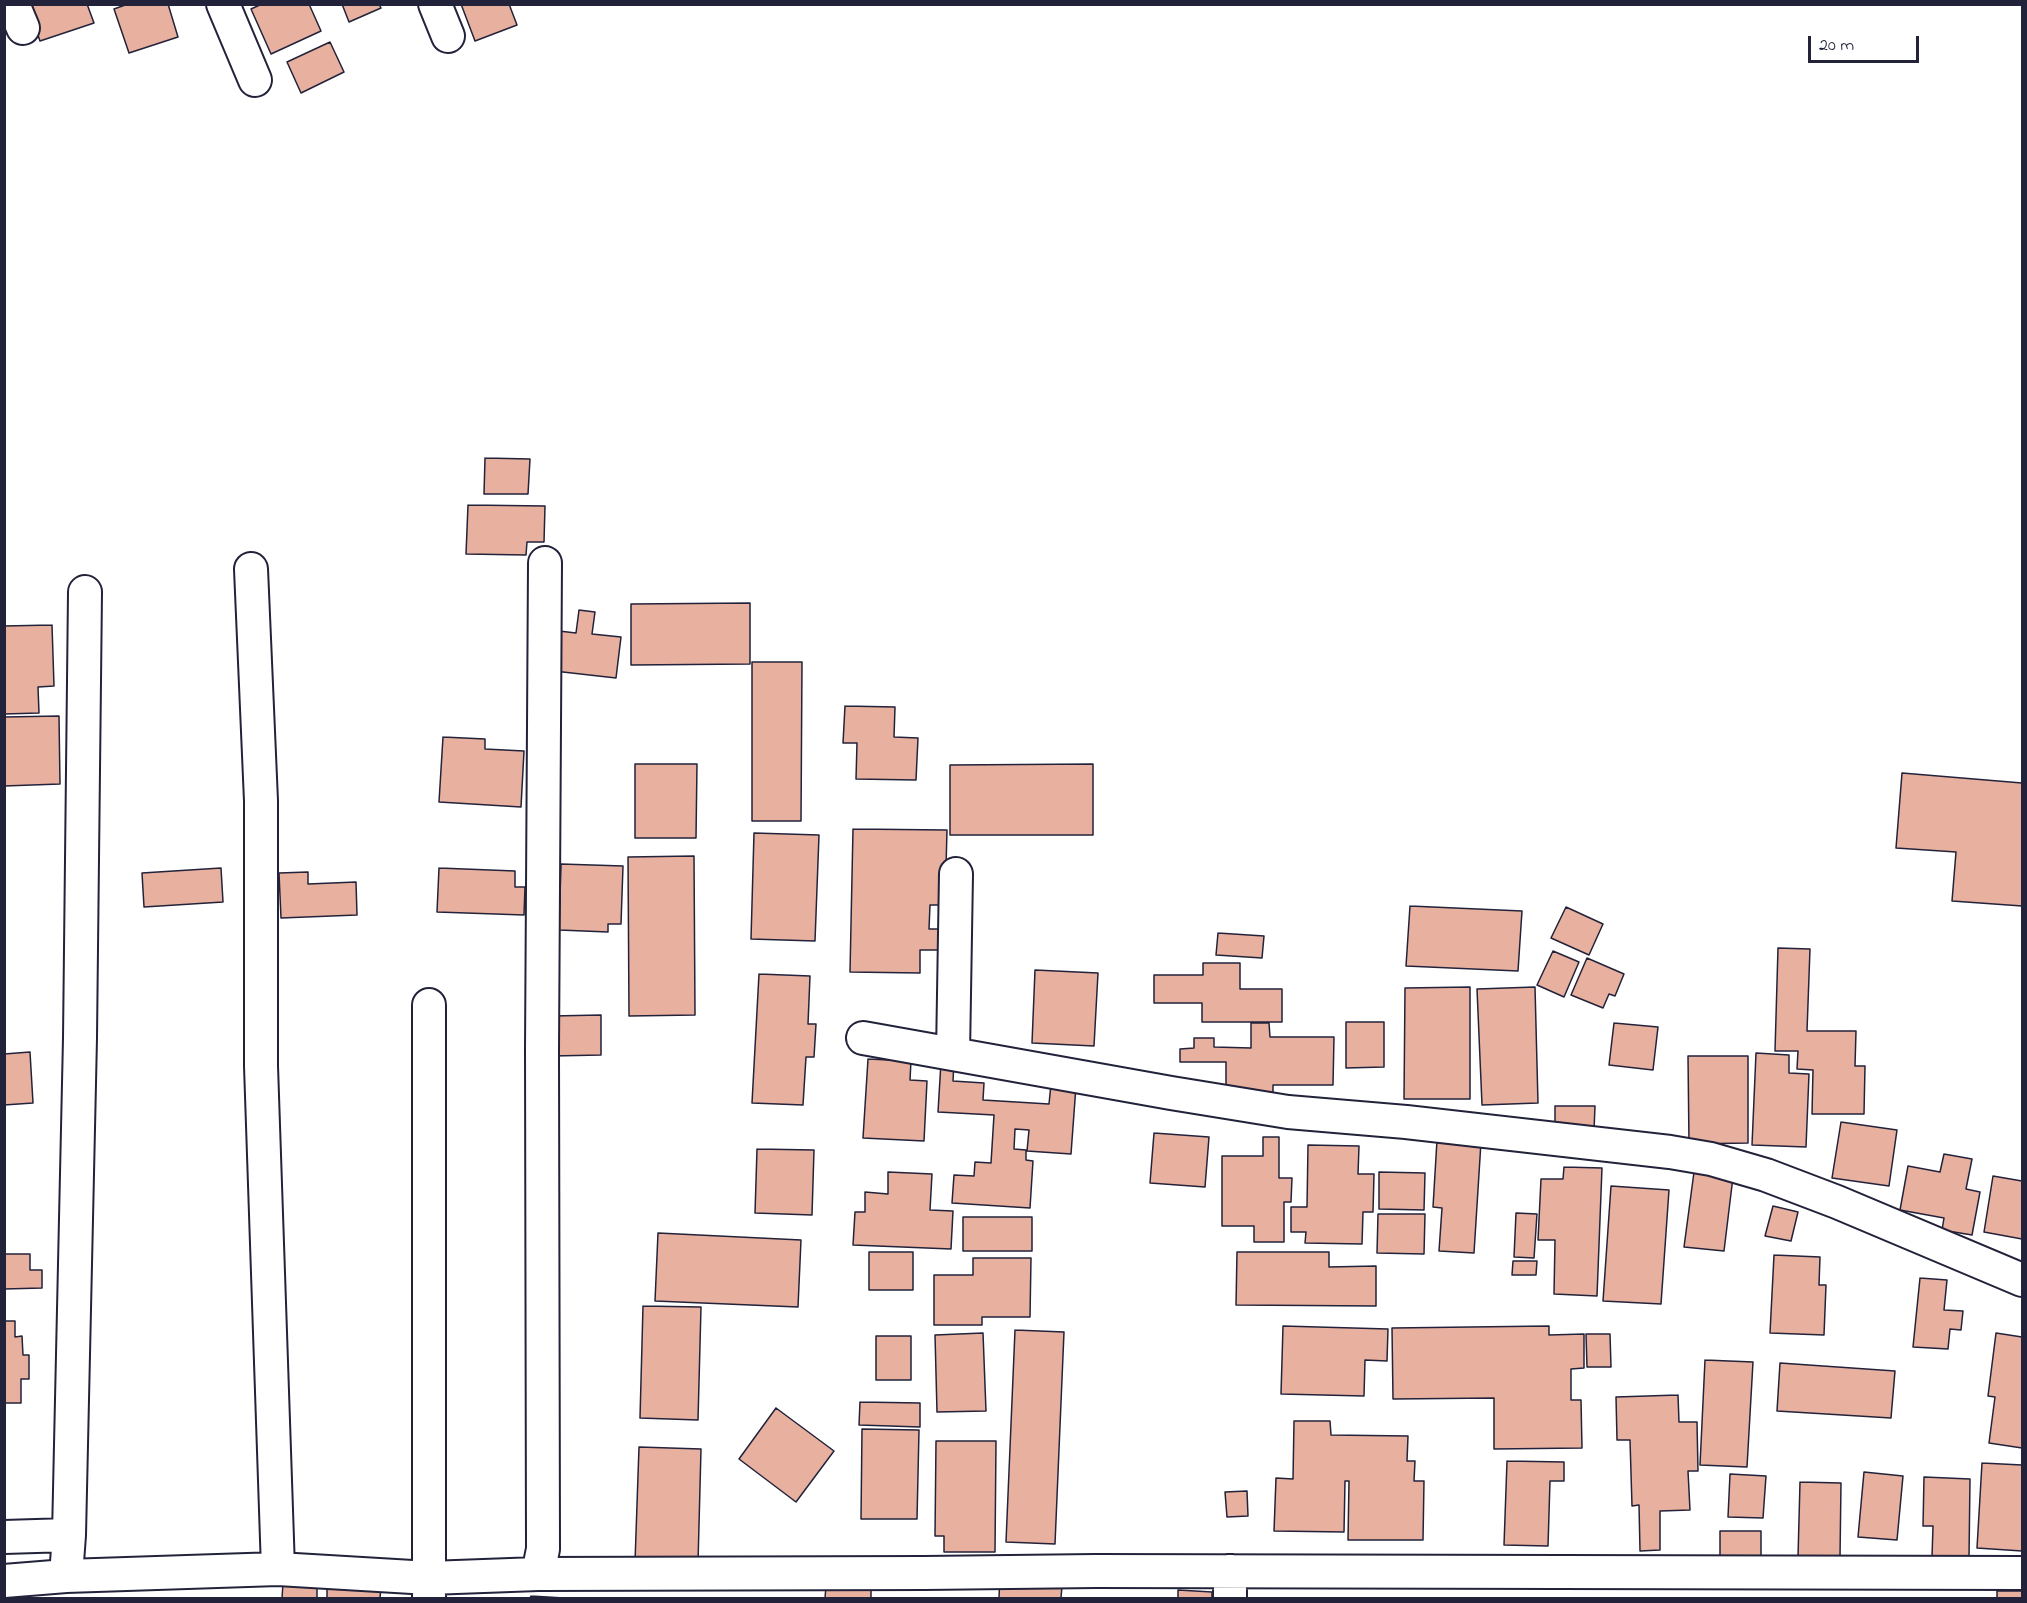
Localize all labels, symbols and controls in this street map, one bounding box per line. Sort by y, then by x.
scale bar [1811,24,1922,62]
text: 20 m [1819,33,1854,59]

